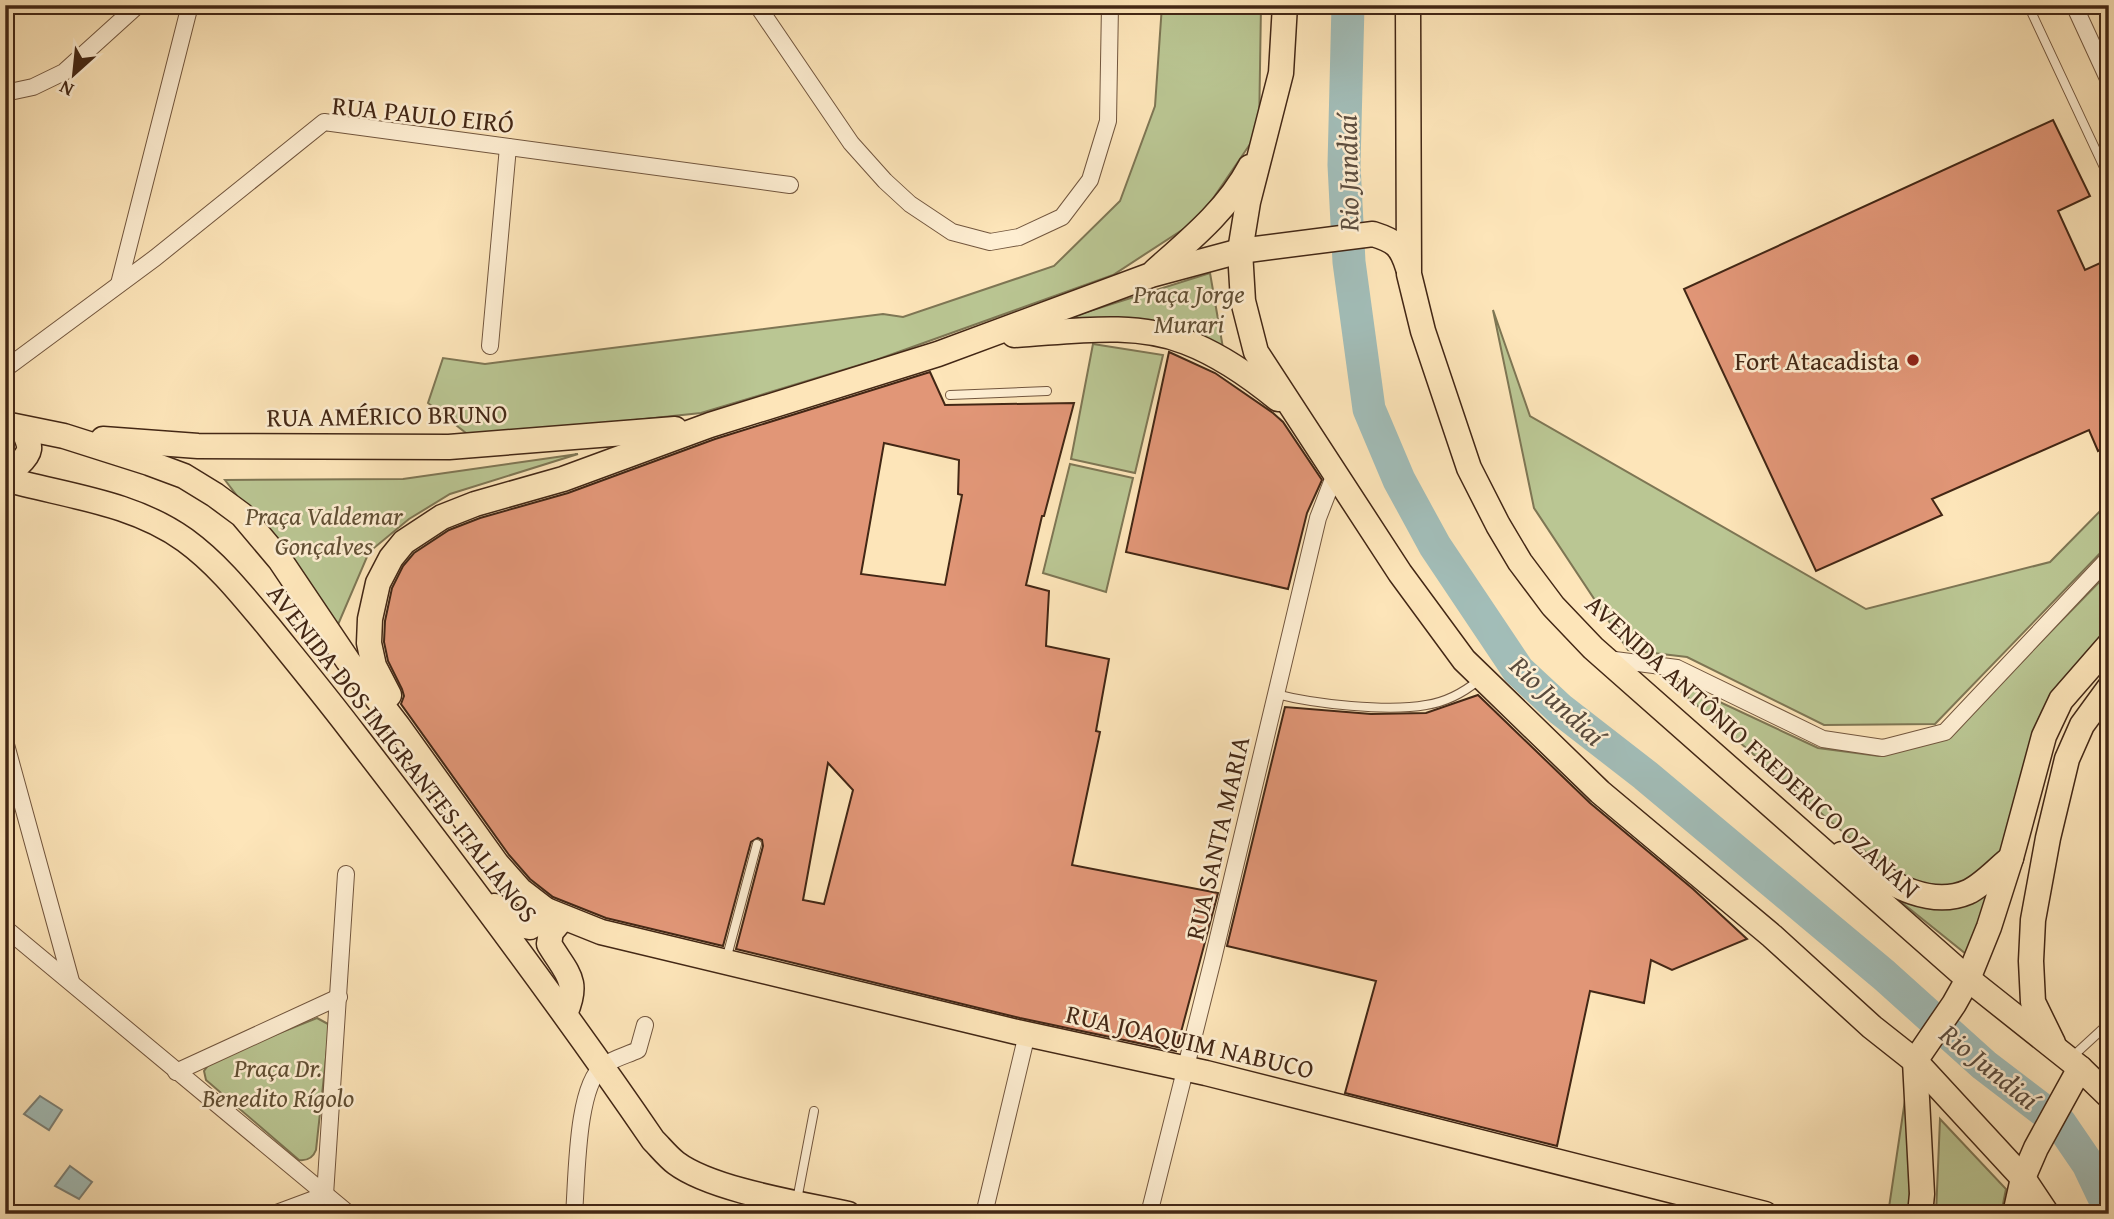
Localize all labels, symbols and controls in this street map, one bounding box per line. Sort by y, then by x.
north arrow [38,38,108,108]
text: N [54,74,78,105]
street label: RUA PAULO EIRÓ [330,85,516,143]
water label: Rio Jundiaí [1325,111,1369,233]
park label: Praça Jorge Murari [1132,274,1245,343]
place label: Fort Atacadista [1734,341,1900,380]
marker: Fort Atacadista [1905,352,1921,368]
street label: RUA AMÉRICO BRUNO [266,393,508,437]
park label: Praça Valdemar Gonçalves [244,496,404,565]
street label: AVENIDA DOS IMIGRANTES ITALIANOS [258,575,548,931]
street label: AVENIDA ANTÔNIO FREDERICO OZANAN [1577,585,1929,907]
water label: Rio Jundiaí [1500,644,1617,757]
street label: RUA SANTA MARIA [1175,732,1259,944]
street label: RUA JOAQUIM NABUCO [1062,993,1318,1089]
water label: Rio Jundiaí [1931,1013,2051,1121]
park label: Praça Dr. Benedito Rígolo [201,1048,354,1117]

